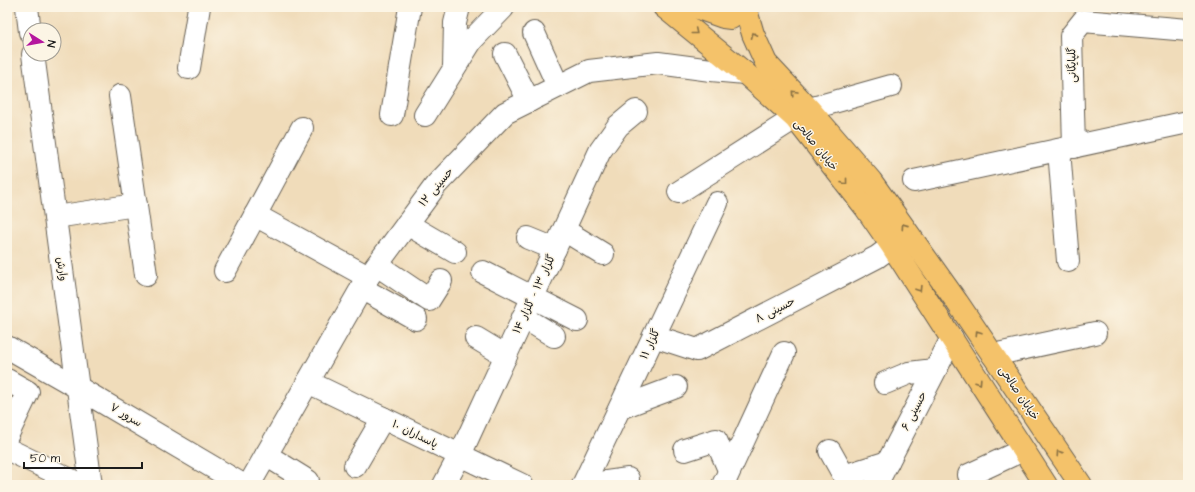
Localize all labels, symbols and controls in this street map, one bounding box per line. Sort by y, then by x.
north arrow [22,22,62,62]
one-way arrow [690,27,697,34]
one-way arrow [750,32,758,39]
text: N [43,39,59,49]
street label: گلپایگانی [1064,47,1080,83]
one-way arrow [792,90,799,98]
street label: خيابان صالحی [791,116,841,174]
street label: حسینی ۱۲ [415,164,457,210]
one-way arrow [841,178,848,185]
one-way arrow [901,223,909,230]
street label: گلزار ۱۳ - گلزار ۱۴ [509,252,559,336]
street label: وارش [53,256,71,282]
one-way arrow [915,285,922,292]
street label: حسینی ۸ [752,294,798,326]
street label: گلزار ١١ [636,326,664,362]
one-way arrow [976,331,983,338]
street label: خیابان صالحی [995,363,1043,423]
one-way arrow [975,378,982,385]
street label: حسینی ۶ [898,389,930,433]
street label: سرور ۷ [107,400,145,430]
street label: پاسداران ١٠ [389,416,441,452]
scale bar [24,444,142,470]
text: 50 m [30,450,61,467]
one-way arrow [1057,450,1064,457]

